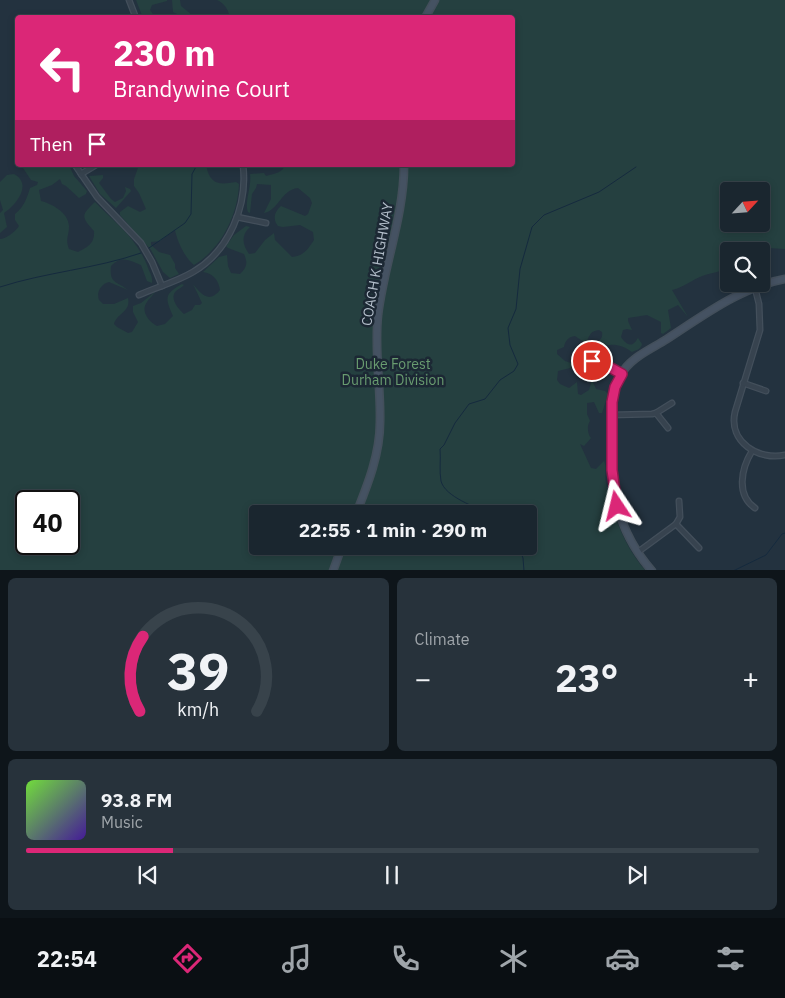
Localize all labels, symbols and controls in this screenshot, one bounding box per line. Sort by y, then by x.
text: 230 m [113,30,216,76]
icon: left [30,35,95,100]
text: Brandywine Court [113,74,290,103]
icon: arrive [83,130,111,158]
text: Then [30,132,73,156]
north arrow [720,182,770,232]
map controls [720,182,770,292]
street label: COACH K HIGHWAY [357,200,397,327]
button: search [720,242,770,292]
pin [571,340,613,382]
icon: arrive [578,347,606,375]
park label: Duke Forest Durham Division [342,355,444,389]
position arrow [590,479,642,531]
speed limit sign: 40 [15,490,80,555]
text: 22:55 · 1 min · 290 m [299,518,487,542]
text: Climate [415,629,470,649]
text: 39 [167,637,229,704]
text: 23° [555,653,618,702]
text: − [415,660,431,697]
text: + [742,660,759,697]
text: km/h [177,698,219,721]
text: 93.8 FM [101,788,172,812]
text: Music [101,812,143,832]
icon: previous [134,861,162,889]
icon: pause [378,861,406,889]
icon: next [623,861,651,889]
icon: directions [170,941,205,976]
icon: music [279,941,314,976]
icon: phone [388,941,423,976]
icon: climate [496,941,531,976]
icon: car [605,941,640,976]
icon: filters [713,941,748,976]
text: 22:54 [37,944,97,973]

